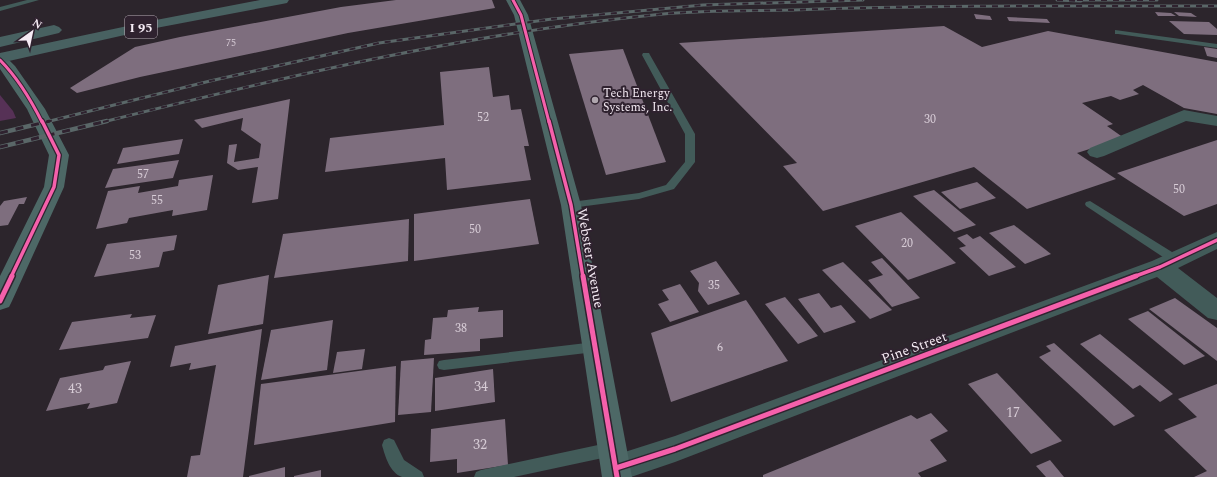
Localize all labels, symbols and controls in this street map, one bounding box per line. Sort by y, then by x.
north arrow [12,12,52,52]
text: N [29,14,46,34]
road number: I 95 [125,16,157,38]
house number: 75 [226,35,236,51]
place label: Tech Energy Systems, Inc. [603,84,672,117]
marker: Tech Energy Systems, Inc. [590,95,600,105]
house number: 52 [477,108,489,127]
house number: 30 [924,110,936,129]
house number: 57 [137,165,149,184]
house number: 50 [1173,180,1185,199]
house number: 55 [151,191,163,210]
street label: Webster Avenue [571,207,610,310]
house number: 50 [469,220,481,239]
house number: 20 [901,234,913,253]
house number: 53 [129,246,141,265]
house number: 35 [708,276,720,295]
house number: 38 [455,319,467,338]
street label: Pine Street [878,326,950,369]
house number: 6 [717,338,723,357]
house number: 34 [474,376,488,397]
house number: 43 [68,378,82,399]
house number: 17 [1006,402,1020,423]
house number: 32 [473,434,487,455]

